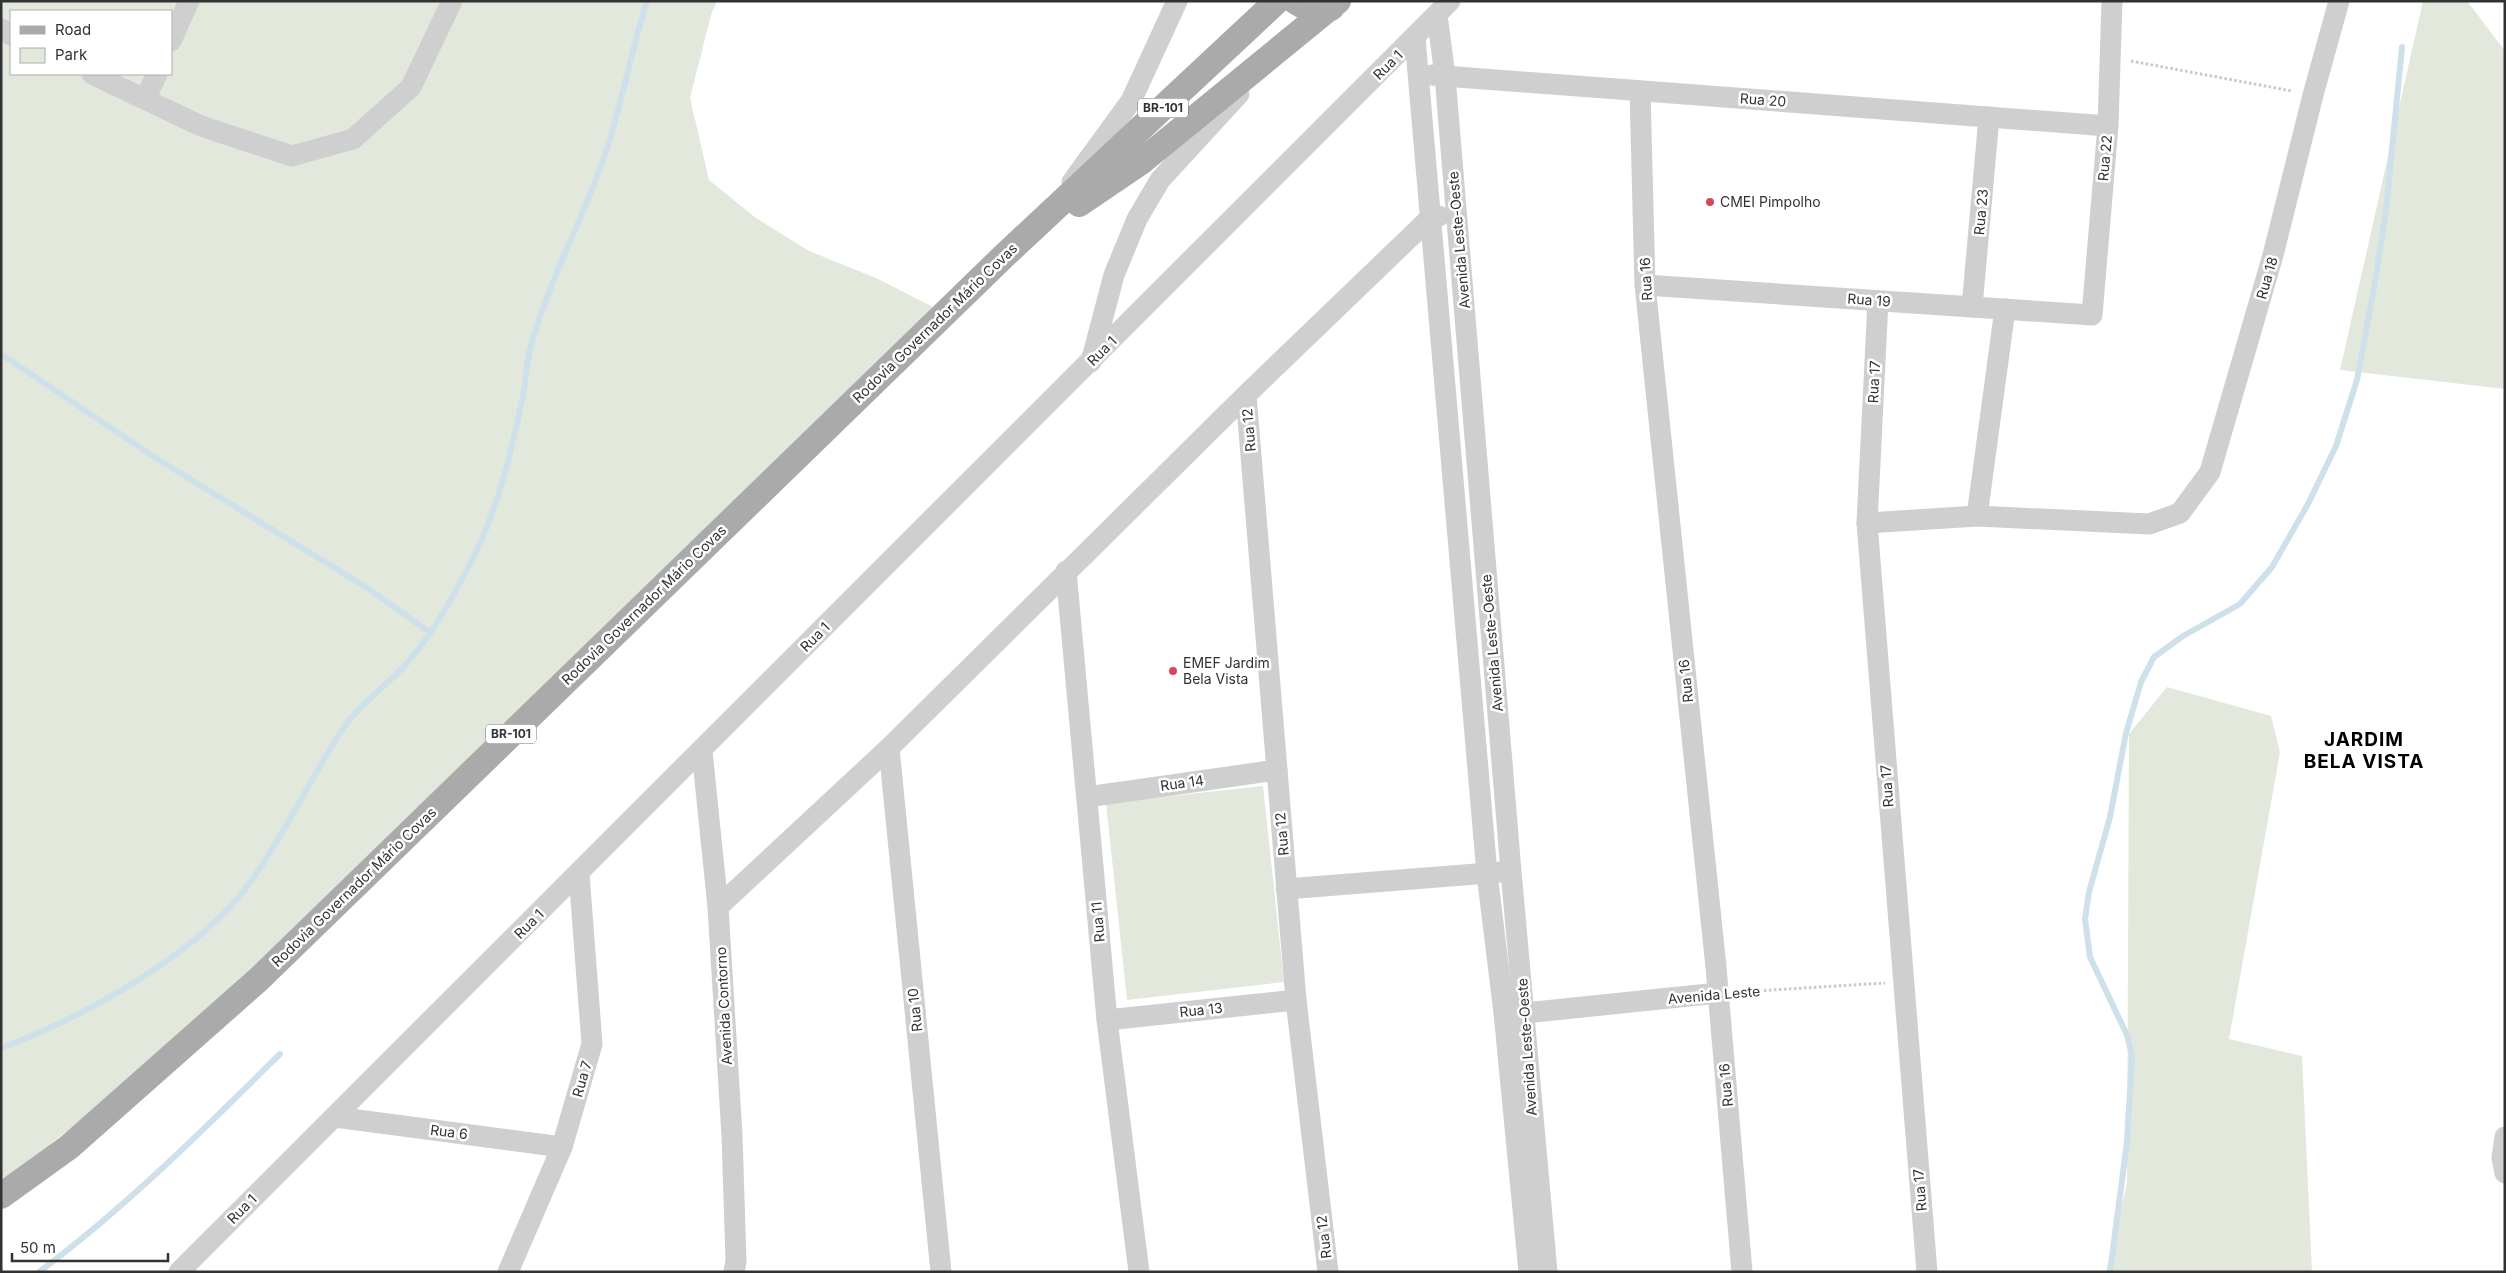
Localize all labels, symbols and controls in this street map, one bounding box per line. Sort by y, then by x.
legend [10,10,172,75]
text: Road [55,20,91,39]
text: Park [55,45,88,64]
street label: Rua 1 [1369,46,1406,83]
street label: Rua 20 [1739,89,1787,110]
road number: BR-101 [1138,99,1188,118]
street label: Rua 22 [2094,134,2115,182]
street label: Avenida Leste-Oeste [1444,171,1473,309]
street label: Rua 23 [1970,188,1991,236]
place label: CMEI Pimpolho [1720,193,1821,210]
marker: CMEI Pimpolho [1704,196,1716,208]
street label: Rodovia Governador Mário Covas [849,239,1020,406]
street label: Rua 18 [2252,255,2281,301]
street label: Rua 16 [1636,257,1655,301]
street label: Rua 19 [1847,290,1891,309]
street label: Rua 1 [1083,332,1120,369]
street label: Rua 17 [1864,360,1883,404]
street label: Rua 12 [1238,408,1259,452]
street label: Rodovia Governador Mário Covas [558,521,729,688]
street label: Avenida Leste-Oeste [1477,574,1506,712]
street label: Rua 1 [796,618,833,655]
place label: EMEF Jardim Bela Vista [1183,654,1270,687]
street label: Rua 16 [1675,659,1696,704]
marker: EMEF Jardim Bela Vista [1167,665,1179,677]
road number: BR-101 [486,724,536,744]
district label: JARDIM BELA VISTA [2304,728,2424,773]
street label: Rua 17 [1877,764,1896,808]
street label: Rua 14 [1159,771,1205,794]
street label: Rodovia Governador Mário Covas [268,803,439,970]
street label: Rua 12 [1271,812,1292,856]
street label: Rua 11 [1087,901,1108,943]
street label: Rua 1 [510,905,547,942]
street label: Avenida Contorno [712,946,735,1066]
street label: Avenida Leste-Oeste [1513,978,1540,1116]
street label: Avenida Leste [1667,982,1761,1007]
street label: Rua 10 [904,987,925,1033]
street label: Rua 13 [1178,999,1223,1020]
street label: Rua 7 [568,1059,595,1099]
street label: Rua 16 [1715,1063,1736,1107]
street label: Rua 6 [429,1121,469,1142]
street label: Rua 17 [1909,1168,1930,1212]
street label: Rua 1 [223,1190,260,1227]
street label: Rua 12 [1312,1215,1335,1260]
scale bar [12,1230,169,1262]
text: 50 m [20,1238,56,1257]

